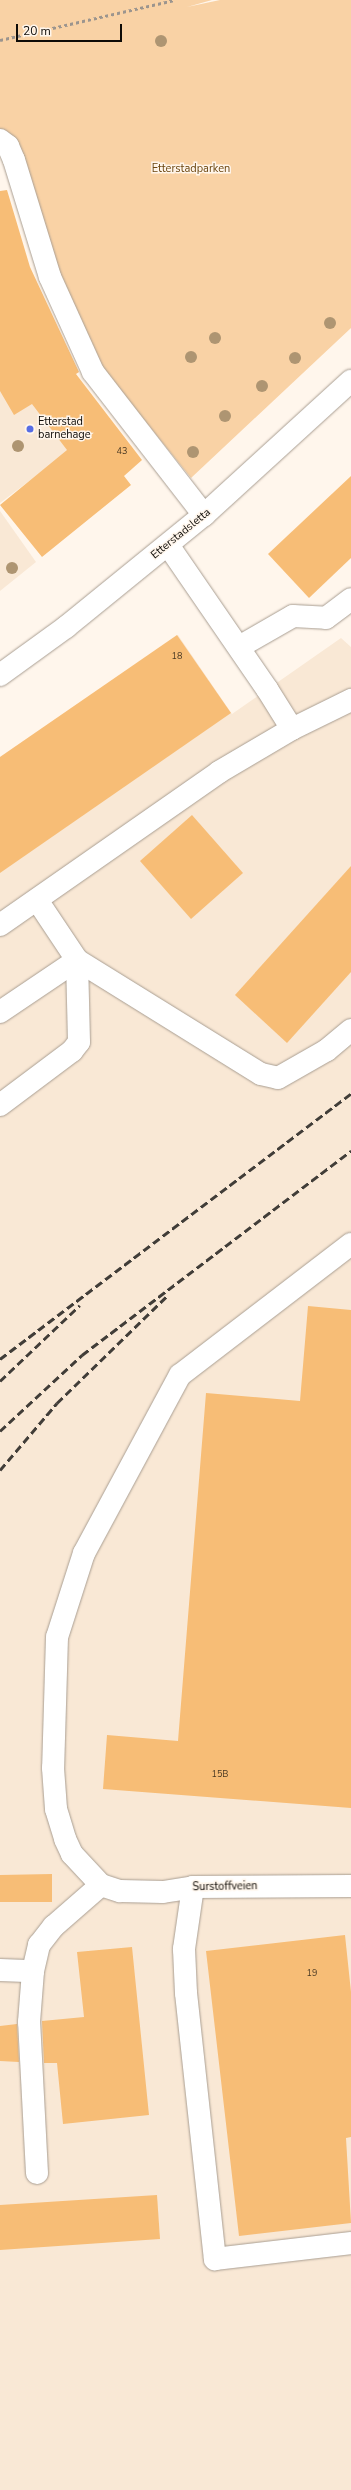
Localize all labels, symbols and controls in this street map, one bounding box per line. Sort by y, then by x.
scale bar [18,16,124,42]
text: 20 m [23,23,51,39]
park label: Etterstadparken [152,162,230,176]
place label: Etterstad barnehage [38,416,91,442]
marker: Etterstad barnehage [25,424,35,434]
house number: 43 [117,446,127,456]
street label: Etterstadsletta [149,506,213,562]
house number: 18 [172,651,182,661]
house number: 15B [212,1769,228,1779]
street label: Surstoffveien [192,1880,258,1894]
house number: 19 [307,1968,317,1978]

